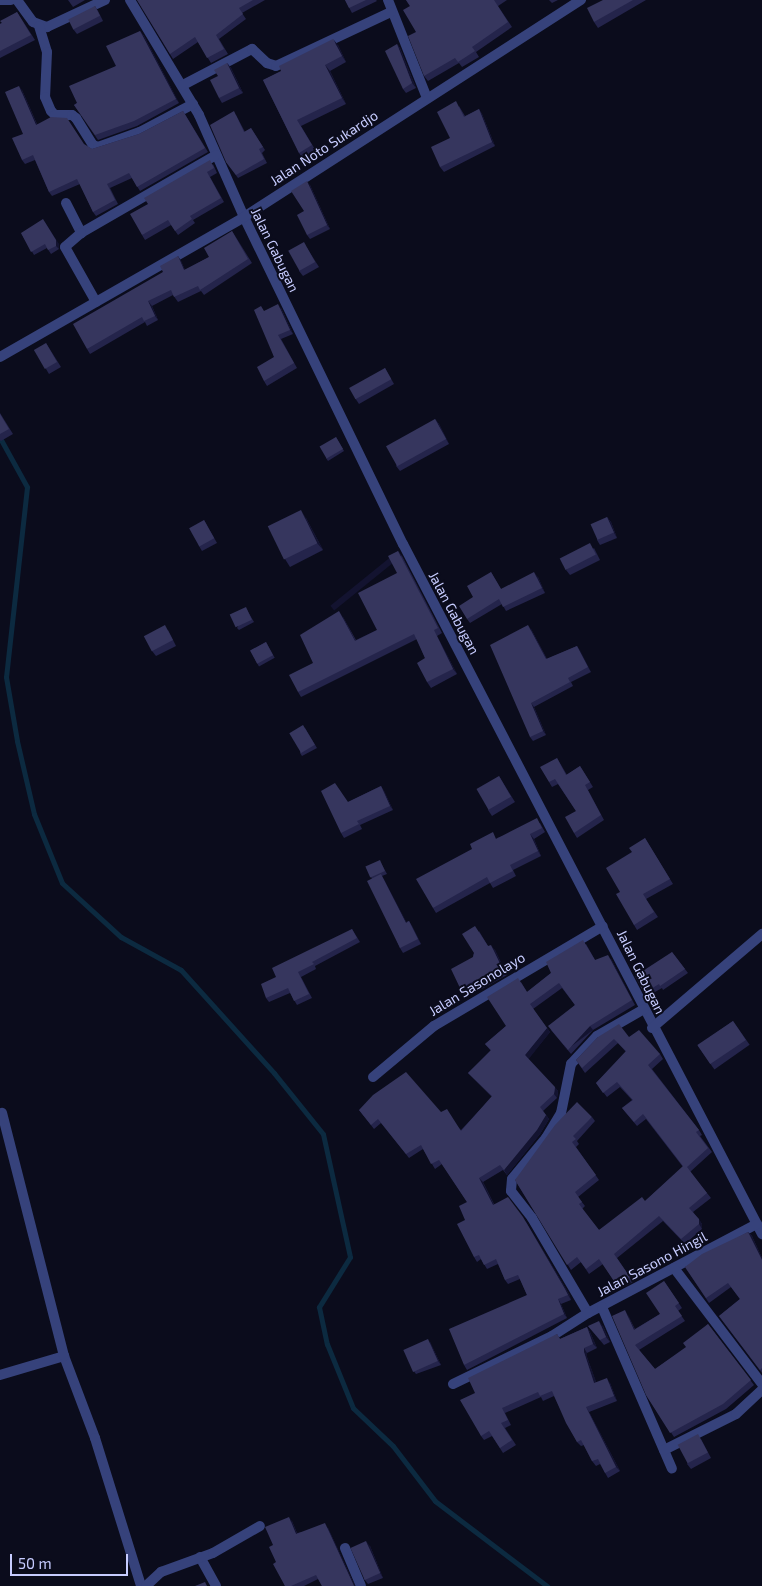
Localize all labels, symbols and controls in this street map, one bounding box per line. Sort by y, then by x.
street label: Jalan Noto Sukardjo [267,107,381,189]
street label: Jalan Gabugan [247,205,303,295]
street label: Jalan Gabugan [425,569,483,657]
street label: Jalan Gabugan [613,927,669,1017]
street label: Jalan Sasonolayo [426,949,528,1019]
street label: Jalan Sasono Hingil [594,1228,710,1300]
scale bar [12,1544,130,1576]
text: 50 m [18,1554,52,1572]

